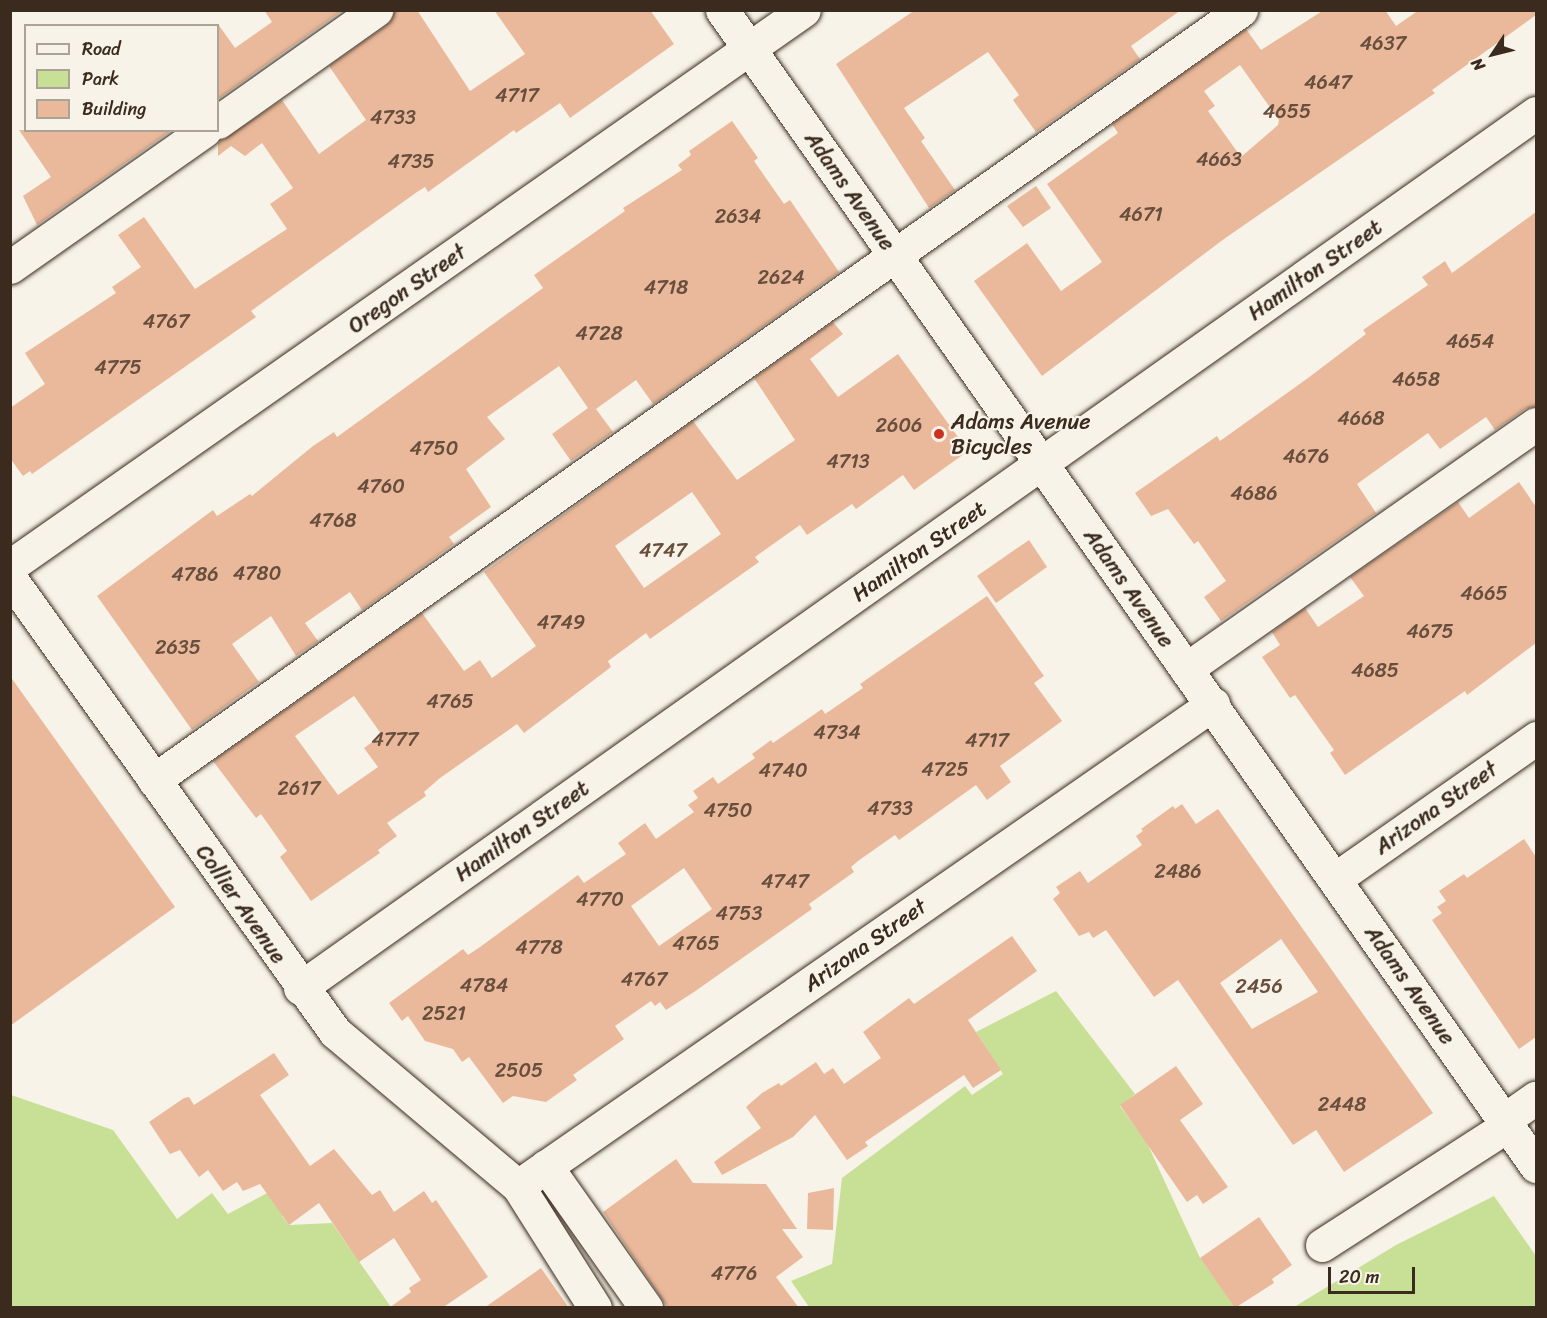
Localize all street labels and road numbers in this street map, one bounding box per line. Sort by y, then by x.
street label: Adams Avenue [799,127,901,255]
street label: Hamilton Street [1243,214,1387,326]
street label: Oregon Street [343,238,471,340]
street label: Hamilton Street [847,495,991,607]
street label: Adams Avenue [1078,524,1180,652]
street label: Arizona Street [1370,756,1502,860]
street label: Hamilton Street [450,775,594,887]
street label: Collier Avenue [190,839,292,969]
street label: Arizona Street [799,893,931,997]
street label: Adams Avenue [1359,921,1461,1049]

